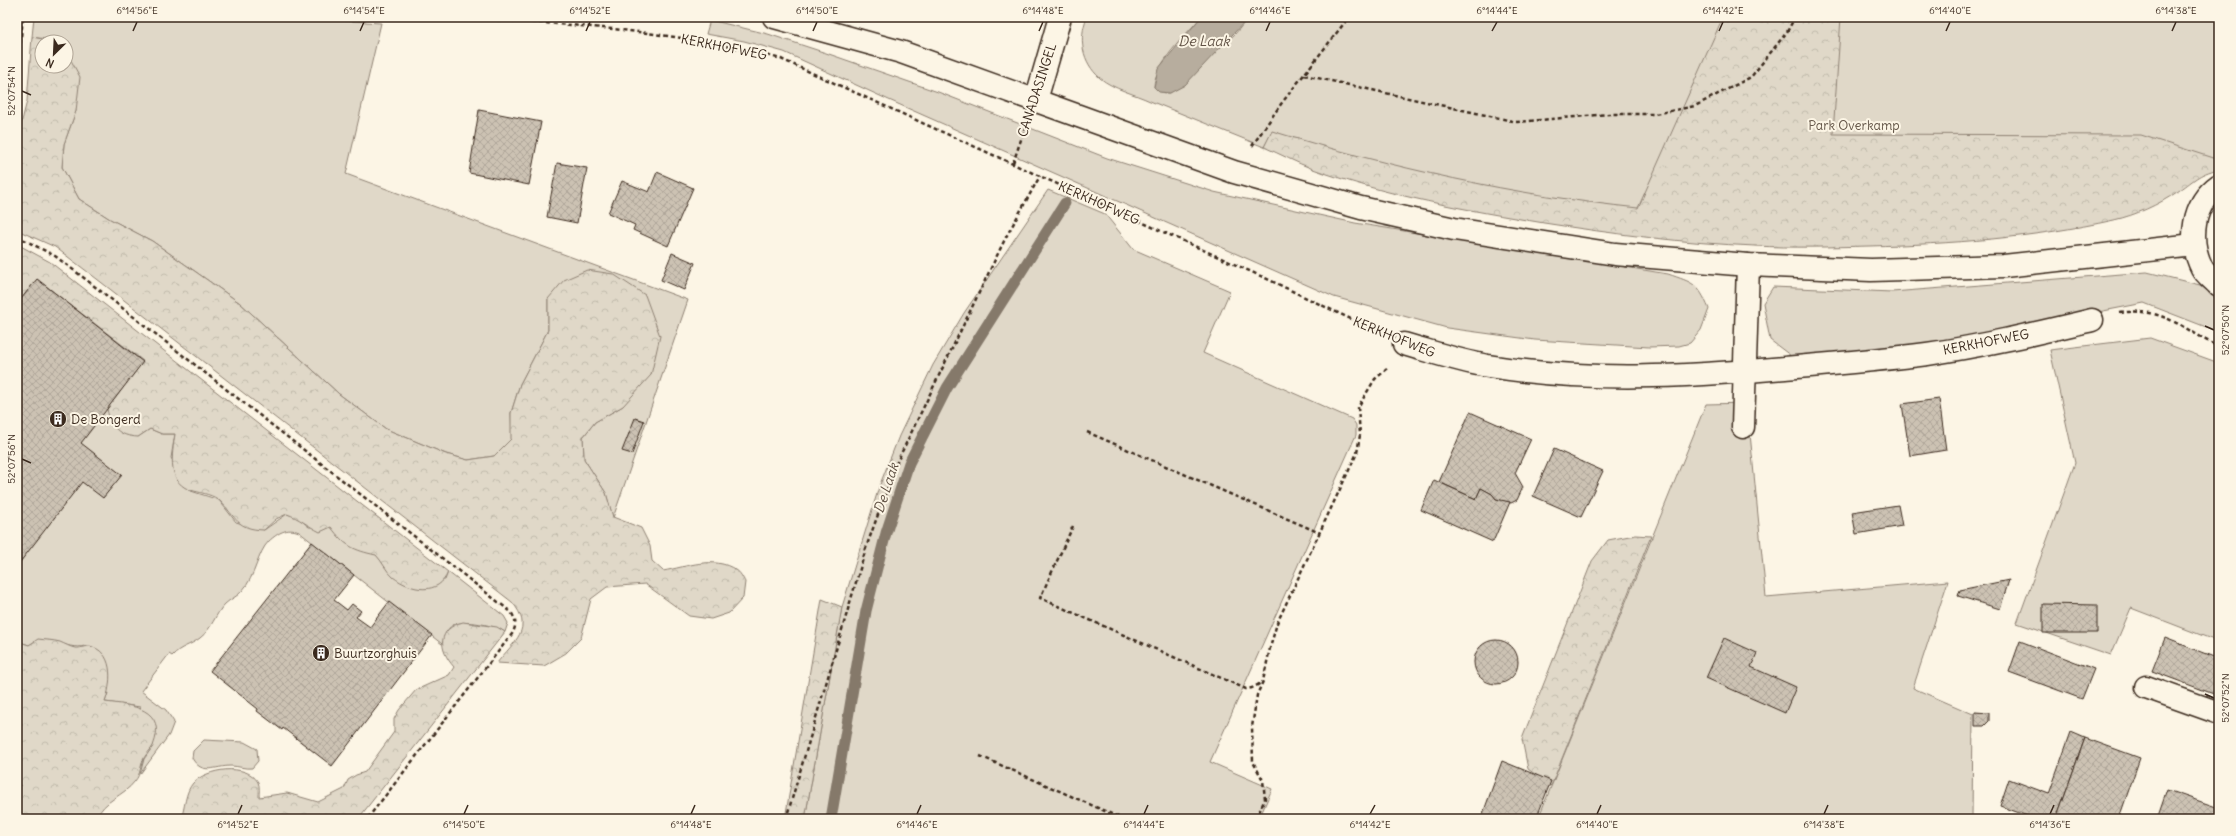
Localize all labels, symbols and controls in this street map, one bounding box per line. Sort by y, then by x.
text: 6°14'56"E [116,4,158,17]
text: 6°14'54"E [343,4,385,17]
text: 6°14'52"E [569,4,611,17]
text: 6°14'50"E [796,4,838,17]
text: 6°14'48"E [1022,4,1064,17]
text: 6°14'46"E [1249,4,1291,17]
text: 6°14'44"E [1476,4,1518,17]
text: 6°14'42"E [1702,4,1744,17]
text: 6°14'40"E [1929,4,1971,17]
text: 6°14'38"E [2155,4,2197,17]
street label: KERKHOFWEG [680,30,768,64]
water label: De Laak [1178,32,1231,50]
north arrow [34,34,74,74]
street label: CANADASINGEL [1014,41,1060,139]
text: N [44,55,56,71]
text: 52°07'54"N [5,66,18,116]
park label: Park Overkamp [1808,117,1900,134]
street label: KERKHOFWEG [1056,177,1142,229]
text: 52°07'50"N [2219,305,2232,355]
street label: KERKHOFWEG [1350,313,1438,361]
street label: KERKHOFWEG [1942,325,2030,359]
building icon: De Bongerd [48,409,68,429]
place label: De Bongerd [71,411,141,428]
text: 52°07'56"N [5,434,18,484]
water label: De Laak [869,460,903,515]
building icon: Buurtzorghuis [311,643,331,663]
place label: Buurtzorghuis [334,645,417,662]
text: 52°07'52"N [2219,673,2232,723]
text: 6°14'52"E [217,818,259,831]
text: 6°14'50"E [443,818,485,831]
text: 6°14'48"E [670,818,712,831]
text: 6°14'46"E [896,818,938,831]
text: 6°14'44"E [1123,818,1165,831]
text: 6°14'42"E [1349,818,1391,831]
text: 6°14'40"E [1576,818,1618,831]
text: 6°14'38"E [1803,818,1845,831]
text: 6°14'36"E [2029,818,2071,831]

